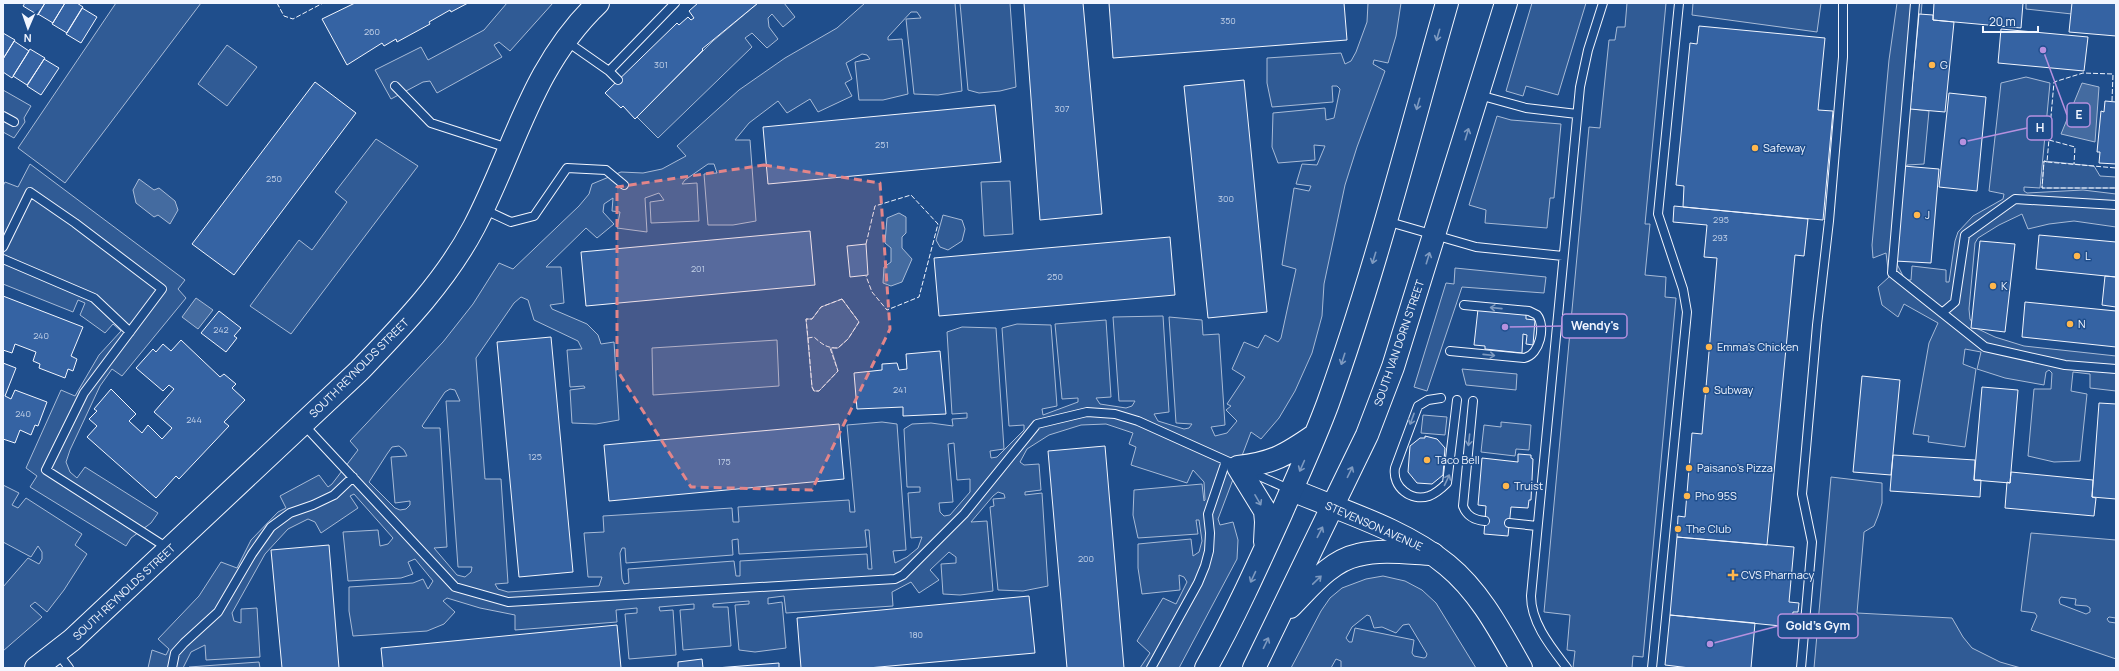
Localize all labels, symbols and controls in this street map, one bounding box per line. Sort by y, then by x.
north arrow [8,8,48,48]
scale bar [1983,8,2038,34]
text: 20 m [1989,13,2016,30]
house number: 350 [1220,14,1236,27]
house number: 260 [364,25,380,38]
one-way arrow [1434,28,1441,41]
text: N [23,31,32,46]
place label: G [1940,57,1948,72]
house number: 301 [654,58,668,71]
marker: G [1927,60,1937,70]
one-way arrow [1414,97,1421,110]
house number: 307 [1055,102,1070,115]
callout: E [2067,103,2090,127]
text: E [2075,106,2083,123]
callout: H [2027,116,2052,140]
text: H [2036,119,2044,136]
one-way arrow [1464,128,1471,141]
house number: 251 [875,138,889,151]
place label: Safeway [1763,140,1806,155]
marker: Safeway [1750,143,1760,153]
house number: 250 [266,172,282,185]
house number: 300 [1218,192,1234,205]
place label: J [1925,207,1930,222]
marker: J [1912,210,1922,220]
house number: 295 [1713,213,1729,226]
house number: 293 [1712,231,1728,244]
place label: L [2085,248,2091,263]
one-way arrow [1370,251,1377,264]
marker: L [2072,251,2082,261]
one-way arrow [1425,252,1432,265]
house number: 201 [691,262,705,275]
house number: 250 [1047,270,1063,283]
street label: SOUTH VAN DORN STREET [1370,277,1427,408]
place label: K [2001,278,2008,293]
marker: K [1988,281,1998,291]
one-way arrow [1490,304,1503,312]
street label: SOUTH REYNOLDS STREET [306,314,412,421]
callout: Wendy's [1562,314,1627,338]
place label: N [2078,316,2086,331]
text: Wendy's [1571,317,1620,334]
marker: N [2065,319,2075,329]
house number: 242 [213,323,229,336]
house number: 240 [33,329,49,342]
place label: Emma's Chicken [1717,339,1798,354]
marker: Emma's Chicken [1704,342,1714,352]
one-way arrow [1482,351,1495,358]
one-way arrow [1339,352,1346,365]
place label: Subway [1714,382,1754,397]
house number: 241 [893,383,907,396]
marker: Subway [1701,385,1711,395]
house number: 240 [15,407,31,420]
house number: 244 [186,413,202,426]
one-way arrow [1408,413,1416,425]
one-way arrow [1465,433,1473,446]
house number: 125 [528,450,542,463]
place label: Taco Bell [1435,452,1480,467]
house number: 175 [717,455,731,468]
marker: Taco Bell [1422,455,1432,465]
one-way arrow [1298,459,1306,471]
place label: Paisano's Pizza [1697,460,1773,475]
marker: Paisano's Pizza [1684,463,1694,473]
one-way arrow [1347,466,1354,478]
one-way arrow [1443,474,1451,486]
place label: Truist [1514,478,1543,493]
marker: Truist [1501,481,1511,491]
place label: Pho 95S [1695,488,1737,503]
marker: Pho 95S [1682,491,1692,501]
one-way arrow [1255,494,1263,506]
street label: STEVENSON AVENUE [1323,497,1425,554]
place label: The Club [1686,521,1732,536]
marker: The Club [1673,524,1683,534]
one-way arrow [1317,526,1324,538]
street label: SOUTH REYNOLDS STREET [69,540,178,643]
house number: 200 [1078,552,1094,565]
place label: CVS Pharmacy [1741,567,1815,582]
one-way arrow [1249,570,1256,582]
marker: CVS Pharmacy [1728,570,1738,580]
one-way arrow [1312,575,1322,585]
callout: Gold's Gym [1778,614,1858,638]
text: Gold's Gym [1786,617,1851,634]
house number: 180 [909,628,923,641]
one-way arrow [1263,637,1271,649]

